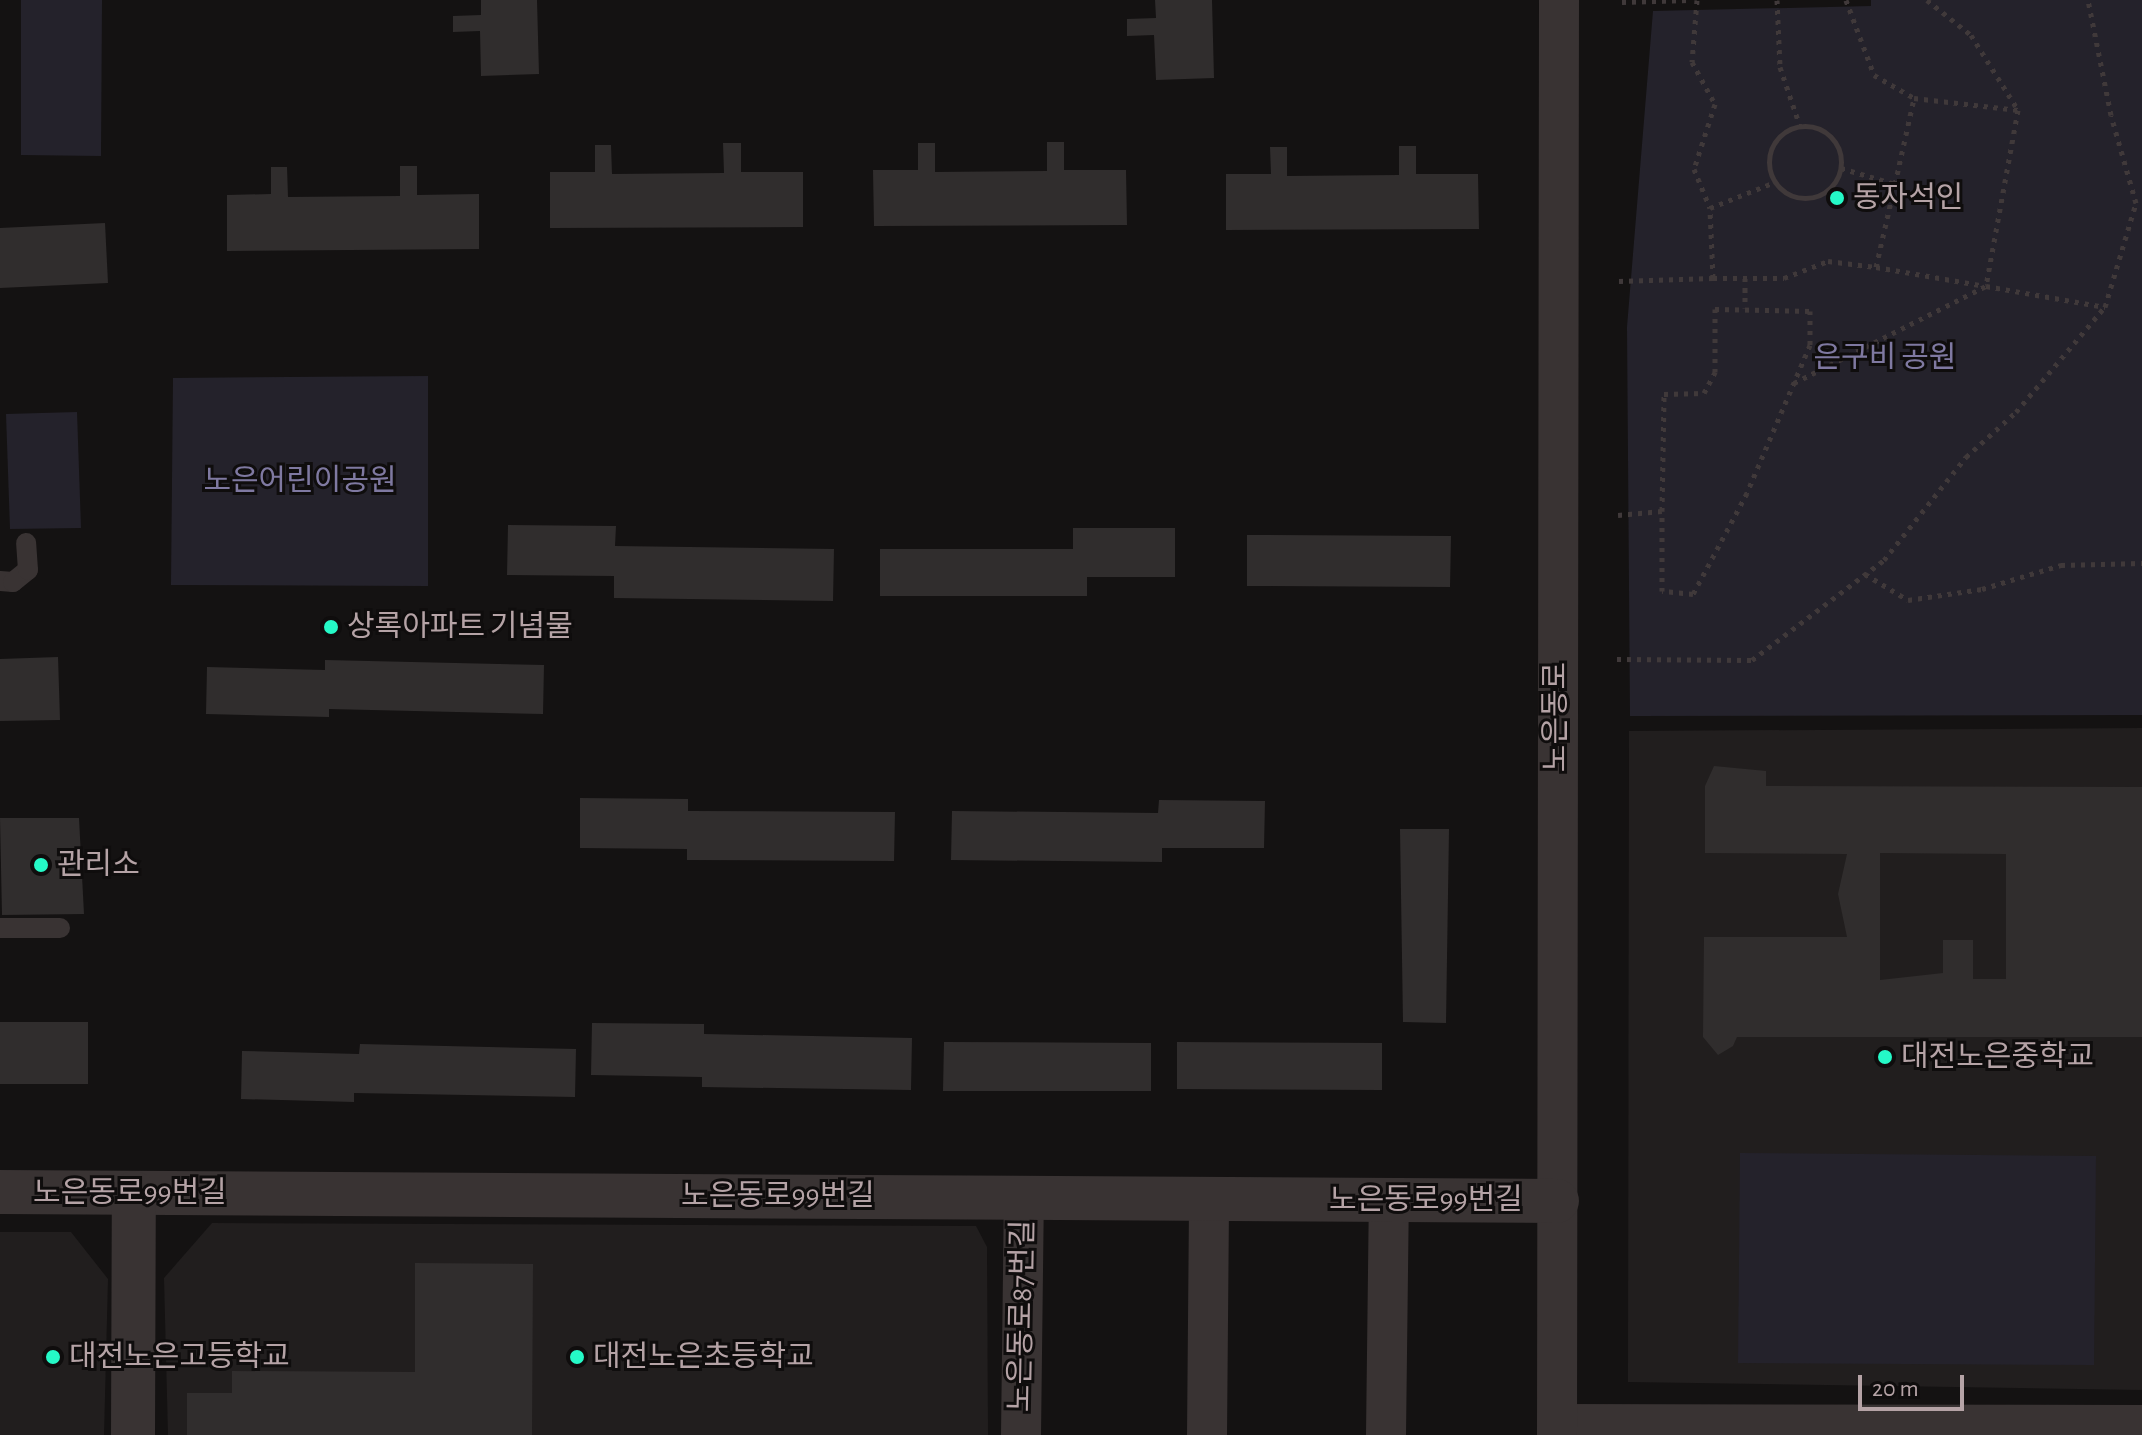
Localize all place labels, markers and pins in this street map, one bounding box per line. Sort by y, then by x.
place label: 동자석인 [1853,180,1963,216]
marker: 동자석인 [1828,189,1846,207]
place label: 상록아파트 기념물 [347,609,573,645]
marker: 상록아파트 기념물 [322,618,340,636]
place label: 관리소 [57,847,140,883]
marker: 관리소 [32,856,50,874]
place label: 대전노은중학교 [1901,1039,2094,1075]
marker: 대전노은중학교 [1876,1048,1894,1066]
place label: 대전노은고등학교 [69,1339,290,1375]
place label: 대전노은초등학교 [593,1339,814,1375]
marker: 대전노은고등학교 [44,1348,62,1366]
marker: 대전노은초등학교 [568,1348,586,1366]

